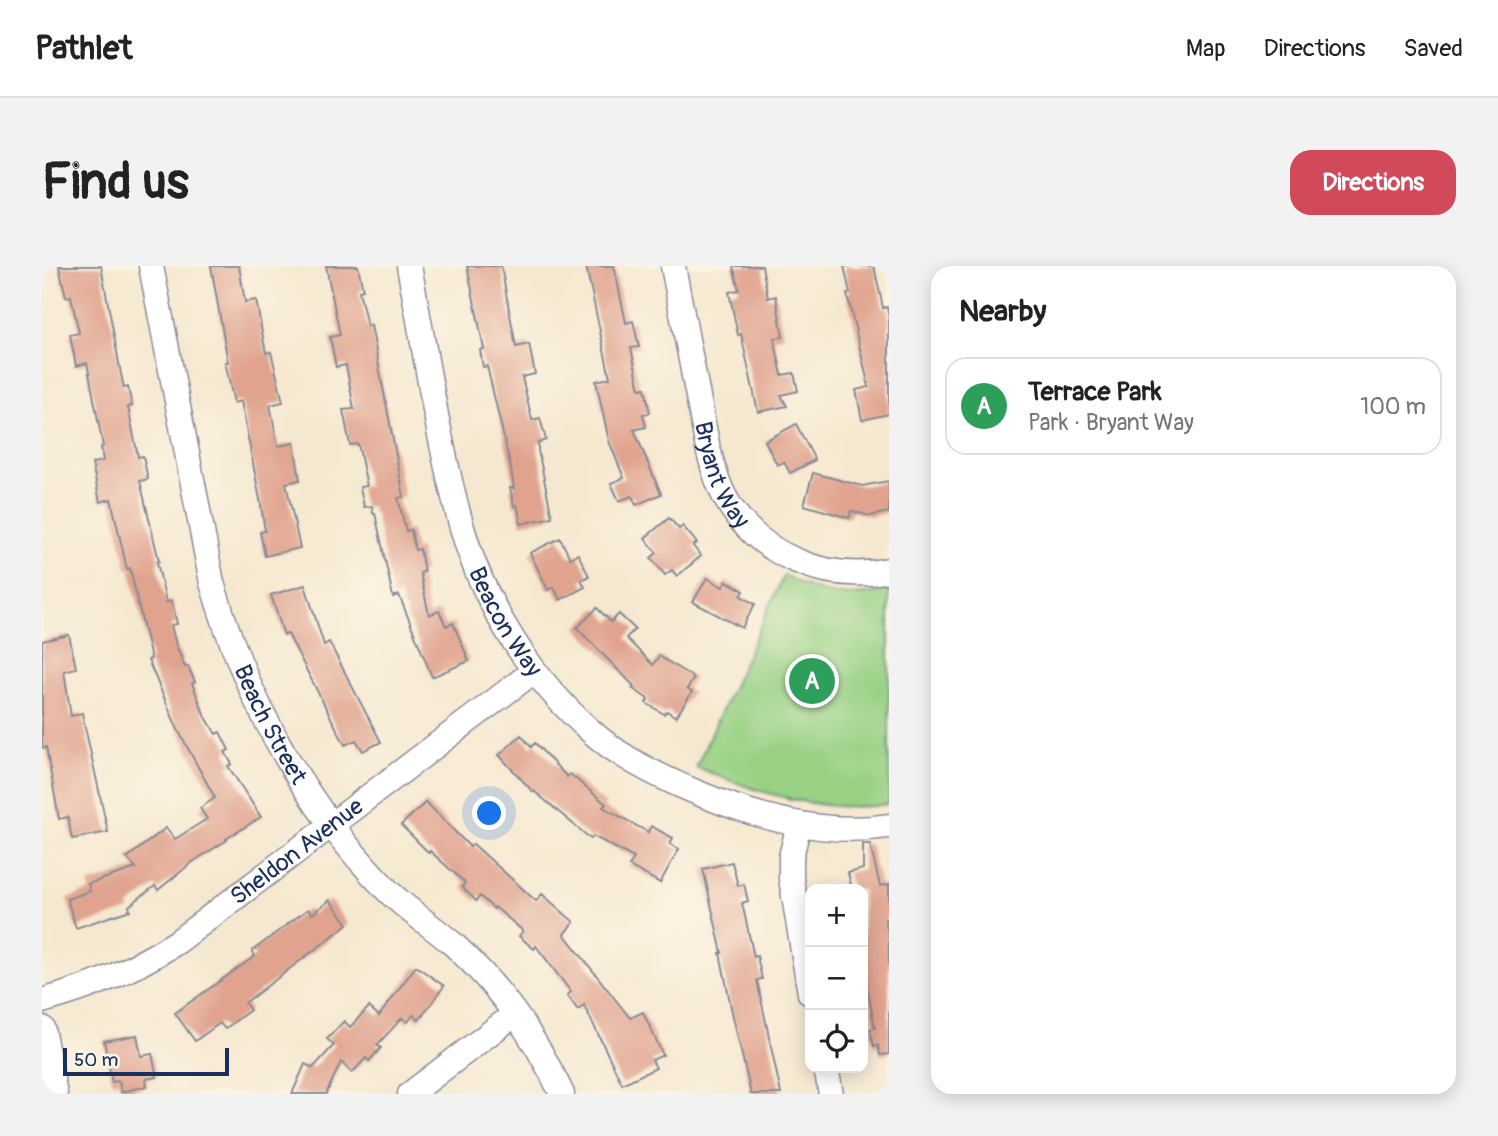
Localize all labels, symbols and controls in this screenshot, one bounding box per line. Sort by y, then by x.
text: Pathlet [35,28,132,69]
text: Map [1186,34,1226,63]
text: Directions [1264,34,1365,63]
text: Saved [1403,34,1463,63]
button: Directions [1290,150,1456,215]
text: Find us [42,152,189,213]
text: Nearby [959,293,1046,330]
text: Terrace Park [1028,376,1162,408]
text: A [977,392,991,421]
text: 100 m [1360,392,1426,421]
text: Park · Bryant Way [1028,408,1194,437]
street label: Bryant Way [688,419,755,535]
street label: Beacon Way [462,563,548,683]
pin: A [789,655,835,707]
street label: Beach Street [227,660,313,790]
street label: Sheldon Avenue [225,792,369,911]
your location [472,796,506,830]
map controls [805,884,868,1073]
button: + [805,884,868,947]
button: − [805,947,868,1010]
button: locate [805,1010,868,1073]
scale bar [63,1045,229,1077]
text: 50 m [74,1048,118,1072]

